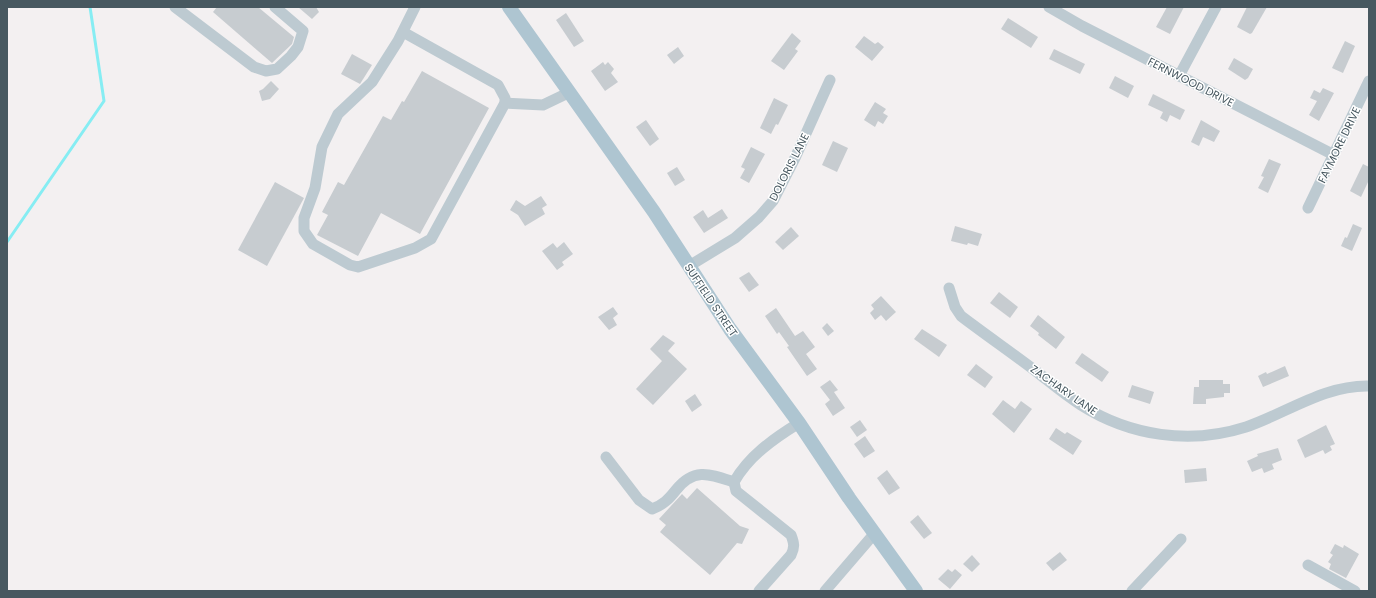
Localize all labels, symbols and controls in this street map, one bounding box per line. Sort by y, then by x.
street label: FERNWOOD DRIVE [1145,53,1237,111]
street label: FAYMORE DRIVE [1314,104,1364,186]
street label: DOLORIS LANE [765,130,813,204]
street label: SUFFIELD STREET [681,260,741,340]
street label: ZACHARY LANE [1027,361,1101,419]

